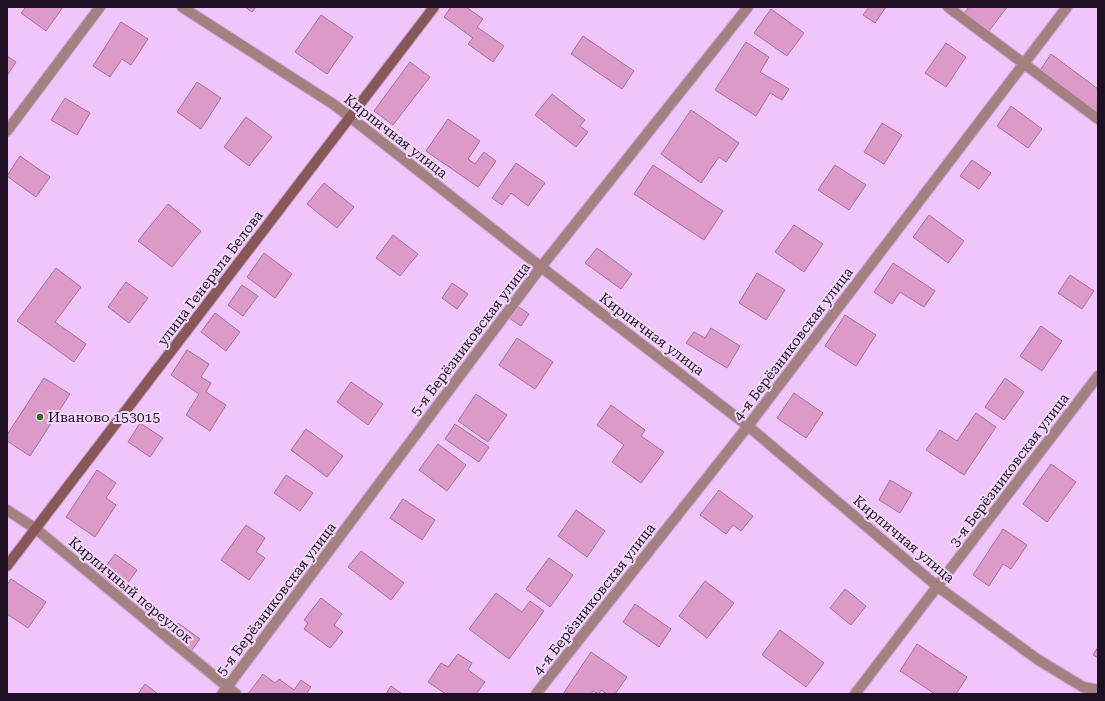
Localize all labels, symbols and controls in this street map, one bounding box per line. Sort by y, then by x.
street label: Кирпичная улица [341,91,451,182]
street label: улица Генерала Белова [154,207,266,349]
street label: 5-я Берёзниковская улица [407,259,533,419]
street label: 4-я Берёзниковская улица [730,264,856,424]
street label: Кирпичная улица [597,289,708,379]
street label: 3-я Берёзниковская улица [946,390,1072,550]
place label: Иваново 153015 [48,409,160,425]
marker: Иваново 153015 [35,412,45,422]
street label: Кирпичная улица [850,492,958,586]
street label: 5-я Берёзниковская улица [213,519,339,679]
street label: 4-я Берёзниковская улица [530,520,658,678]
street label: Кирпичный переулок [66,533,196,647]

